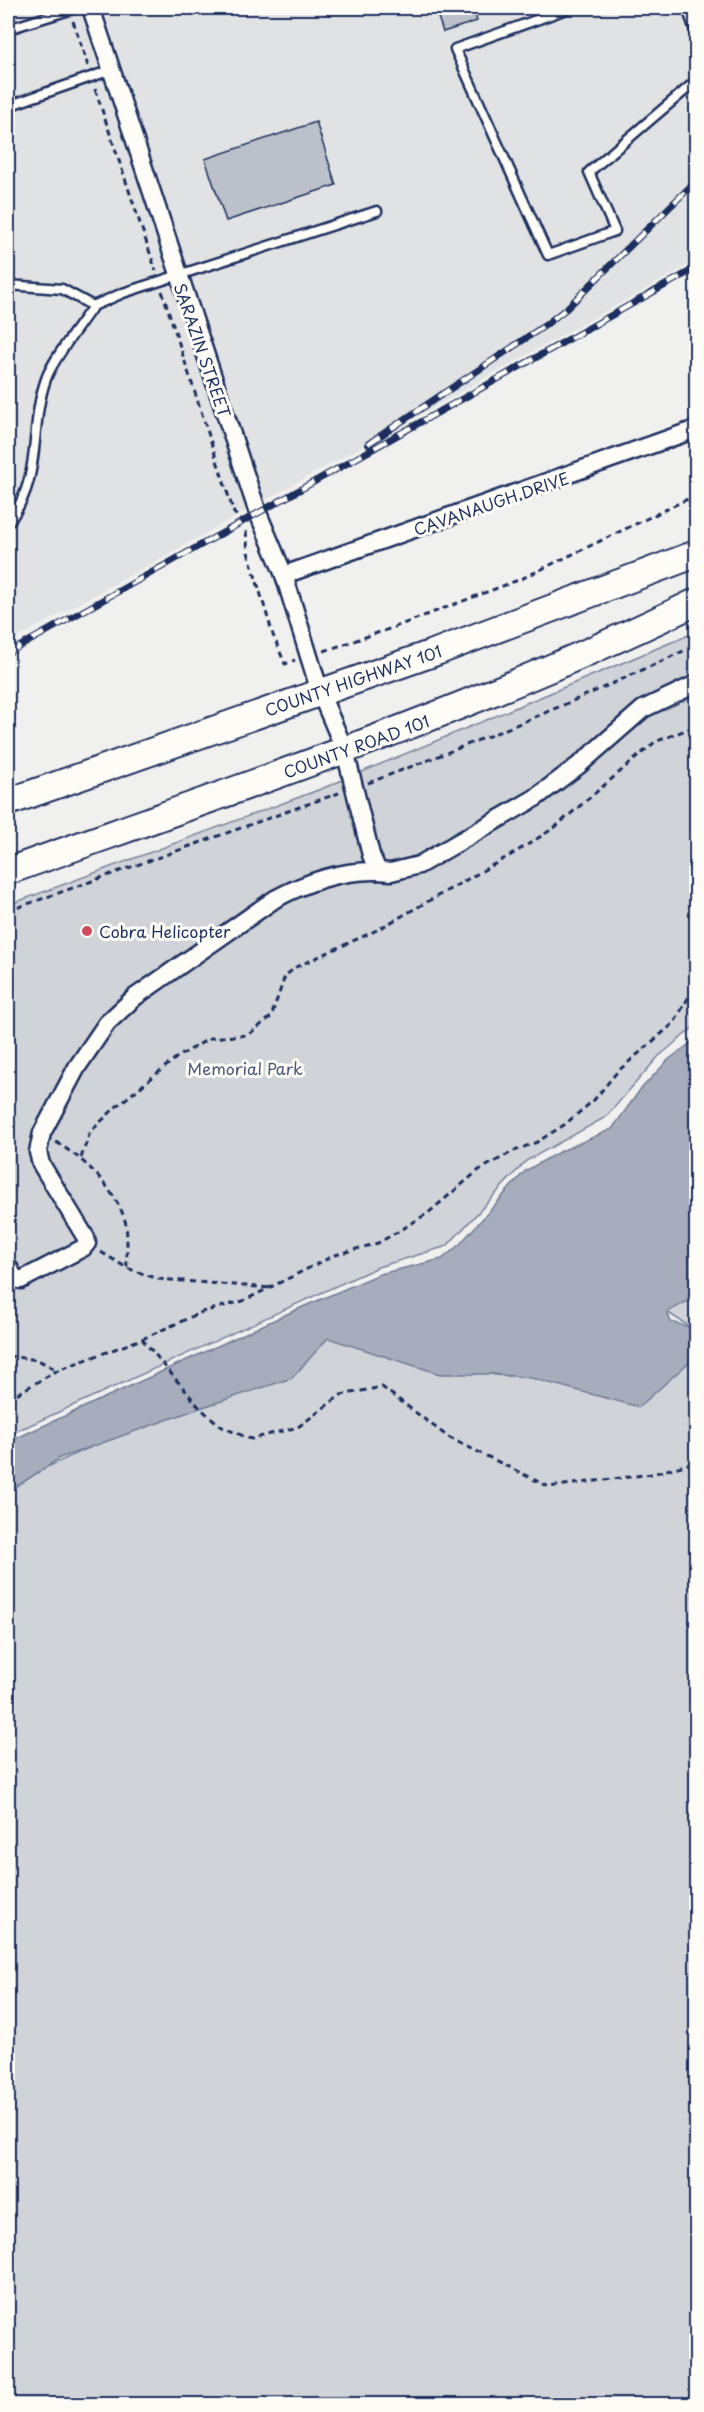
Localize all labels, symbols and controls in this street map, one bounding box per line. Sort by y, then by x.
street label: SARAZIN STREET [169,279,237,421]
street label: CAVANAUGH DRIVE [410,465,572,541]
street label: COUNTY HIGHWAY 101 [261,638,445,722]
street label: COUNTY ROAD 101 [280,708,432,784]
place label: Cobra Helicopter [99,919,231,943]
marker: Cobra Helicopter [80,924,94,938]
park label: Memorial Park [187,1056,303,1080]

